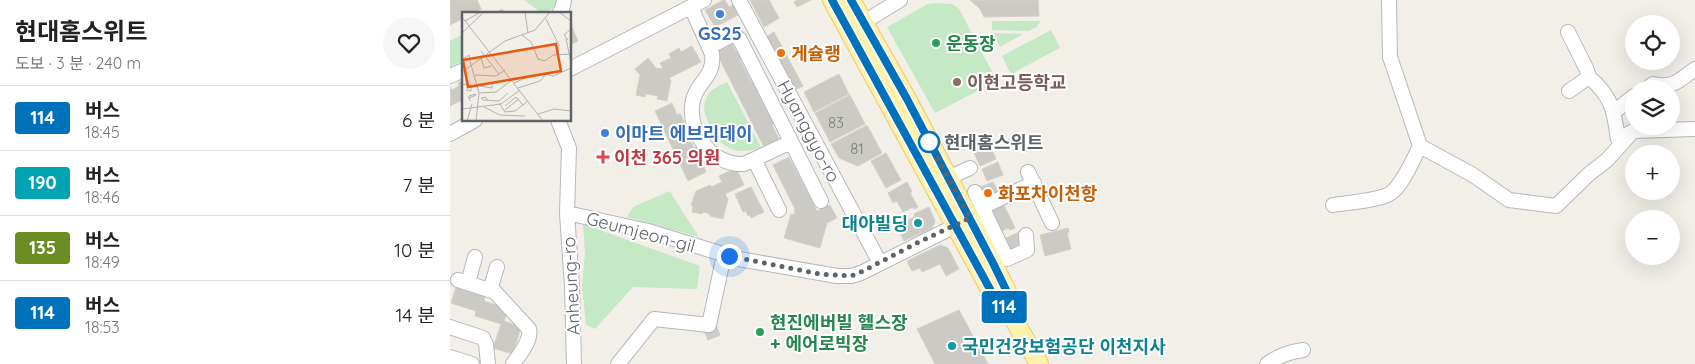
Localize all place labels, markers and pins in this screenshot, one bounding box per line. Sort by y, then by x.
marker: GS25 [714,8,726,20]
place label: GS25 [698,22,742,45]
place label: 운동장 [946,32,996,55]
marker: 운동장 [930,37,942,49]
place label: 게슐랭 [791,42,841,65]
marker: 게슐랭 [775,47,787,59]
place label: 이현고등학교 [967,71,1066,94]
marker: 이현고등학교 [951,76,963,88]
place label: 이마트 에브리데이 [615,122,753,145]
marker: 이마트 에브리데이 [599,127,611,139]
marker: 현대홈스위트 [918,131,940,153]
place label: 현대홈스위트 [944,131,1043,154]
place label: 이천 365 의원 [614,146,720,169]
marker: 이천 365 의원 [596,150,610,164]
place label: 화포차이천항 [998,182,1098,205]
marker: 화포차이천항 [982,187,994,199]
place label: 대아빌딩 [842,212,908,235]
marker: 대아빌딩 [912,217,924,229]
place label: 현진에버빌 헬스장 + 에어로빅장 [770,311,908,355]
marker: 현진에버빌 헬스장 + 에어로빅장 [754,326,766,338]
place label: 국민건강보험공단 이천지사 [962,335,1166,358]
marker: 국민건강보험공단 이천지사 [946,340,958,352]

